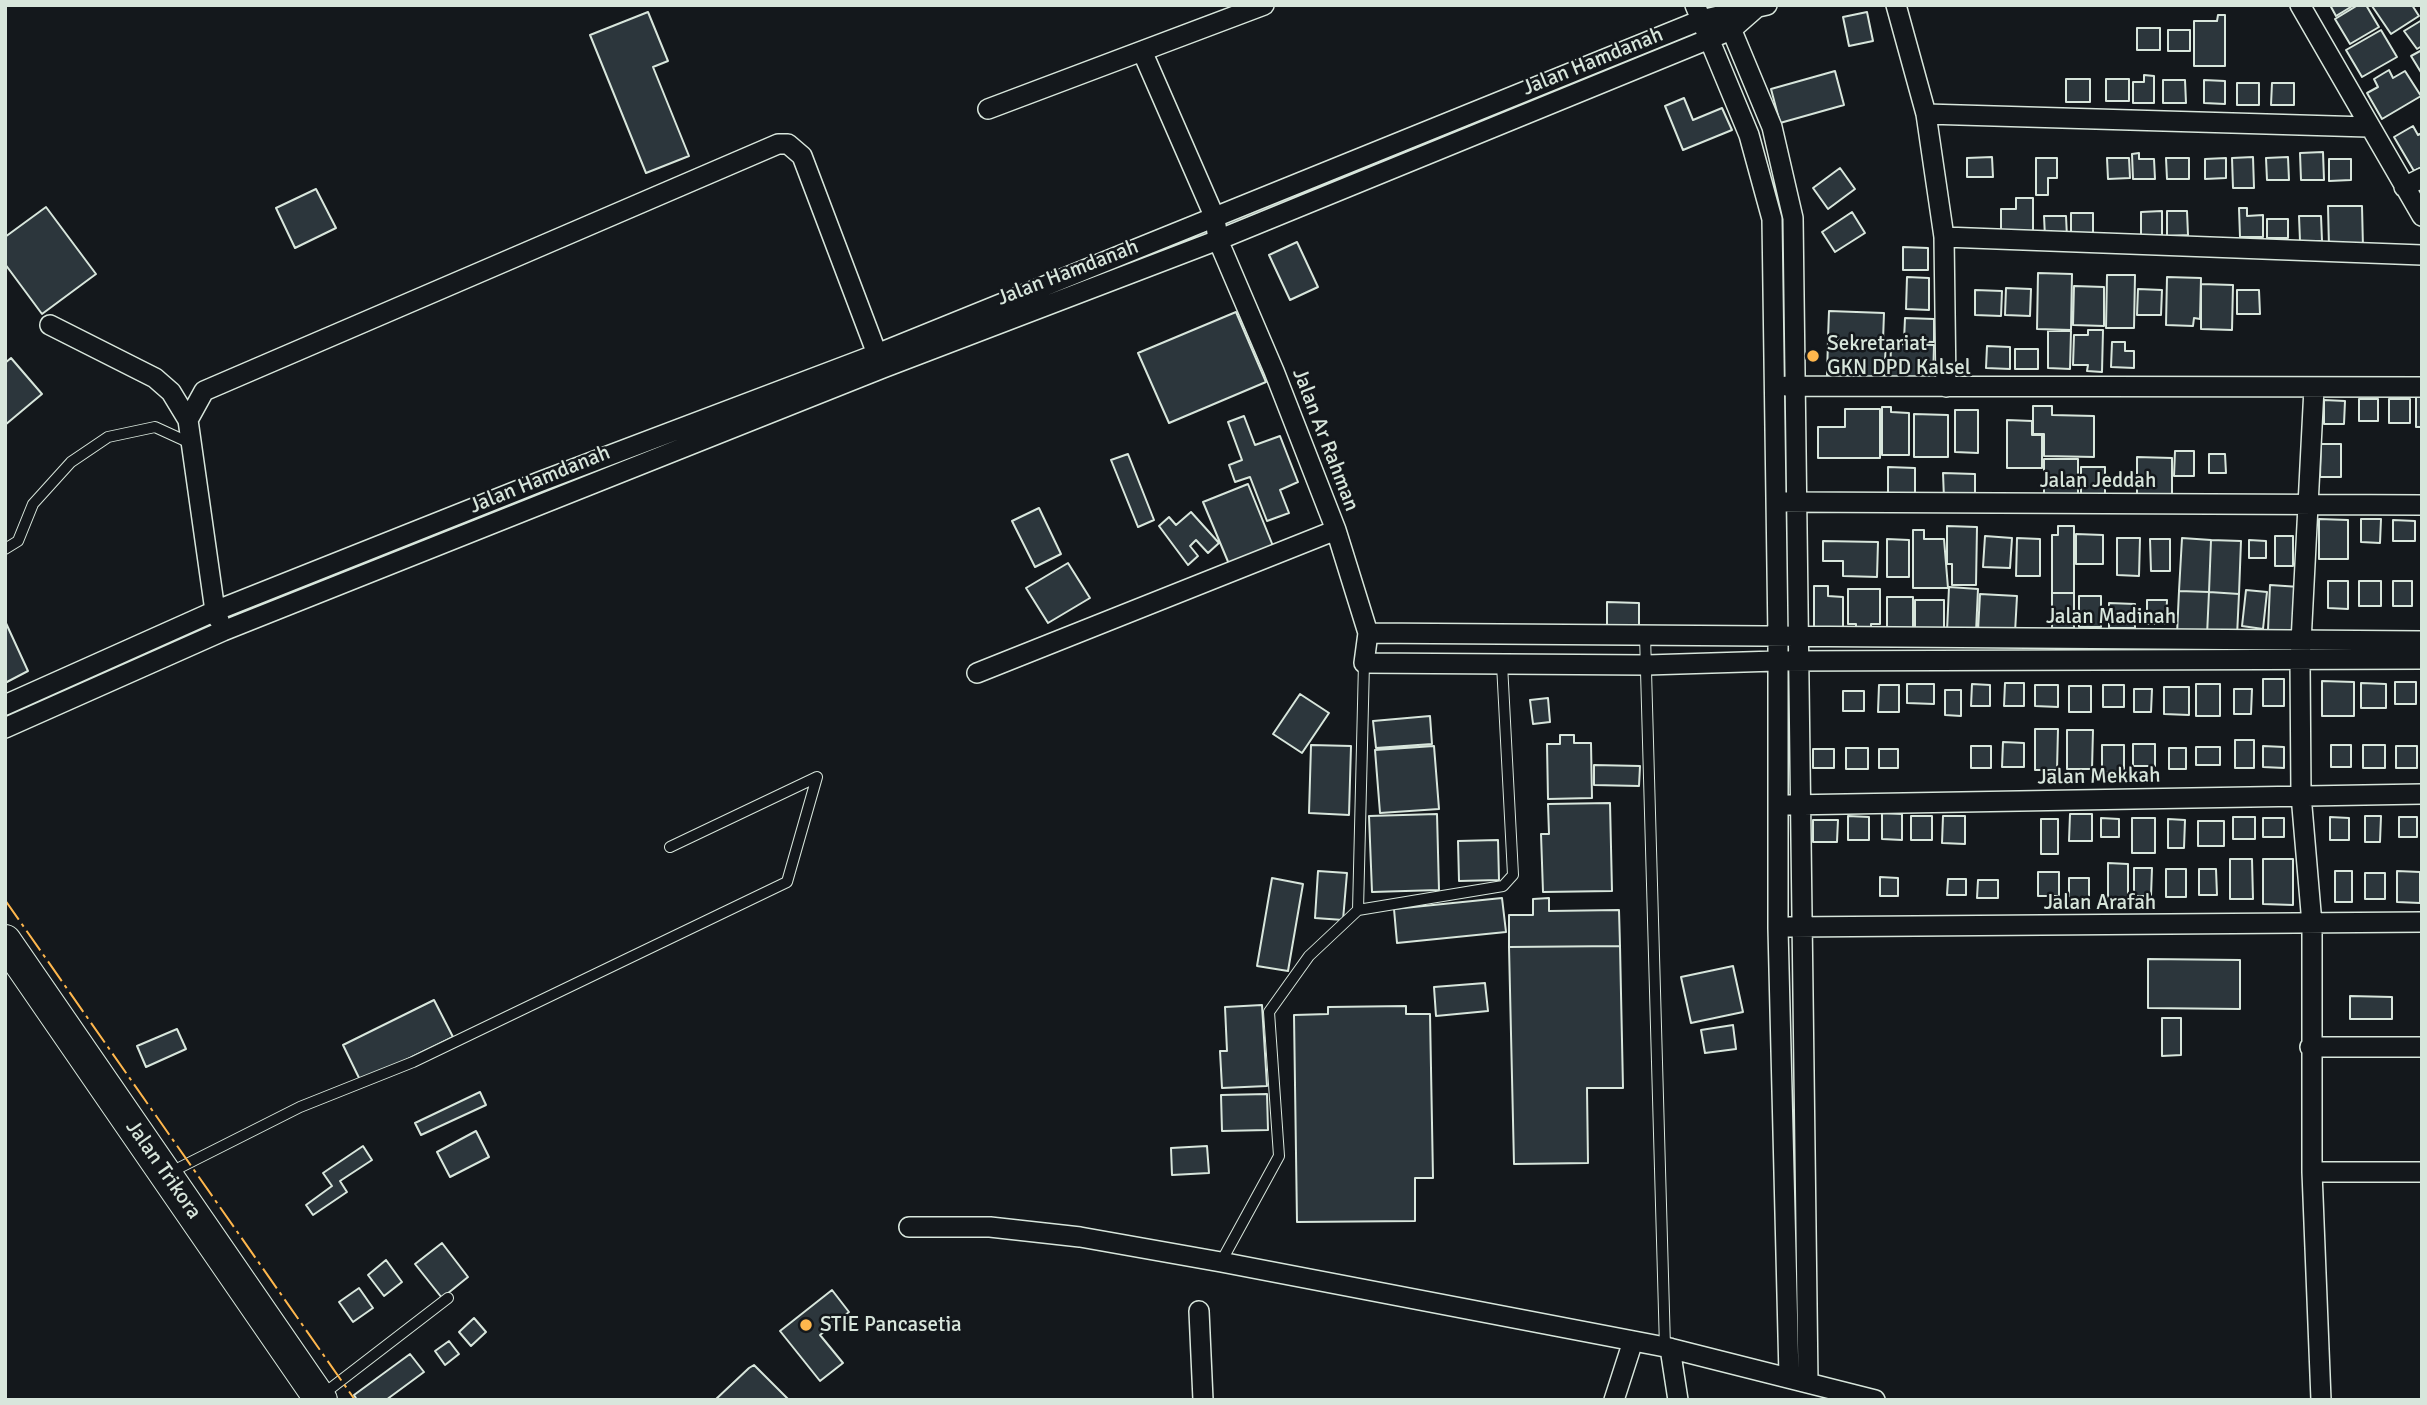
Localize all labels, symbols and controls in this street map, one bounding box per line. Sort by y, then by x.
street label: Jalan Hamdanah [1519,22,1667,102]
street label: Jalan Hamdanah [994,234,1142,312]
place label: Sekretariat GKN DPD Kalsel [1827,331,1971,381]
marker: Sekretariat GKN DPD Kalsel [1805,348,1821,364]
street label: Jalan Ar Rahman [1286,365,1364,515]
street label: Jalan Hamdanah [466,440,614,520]
street label: Jalan Jeddah [2040,468,2156,494]
street label: Jalan Madinah [2046,604,2176,630]
street label: Jalan Mekkah [2037,763,2161,791]
street label: Jalan Arafah [2044,890,2156,916]
street label: Jalan Trikora [120,1116,206,1224]
place label: STIE Pancasetia [820,1312,962,1338]
marker: STIE Pancasetia [798,1317,814,1333]

